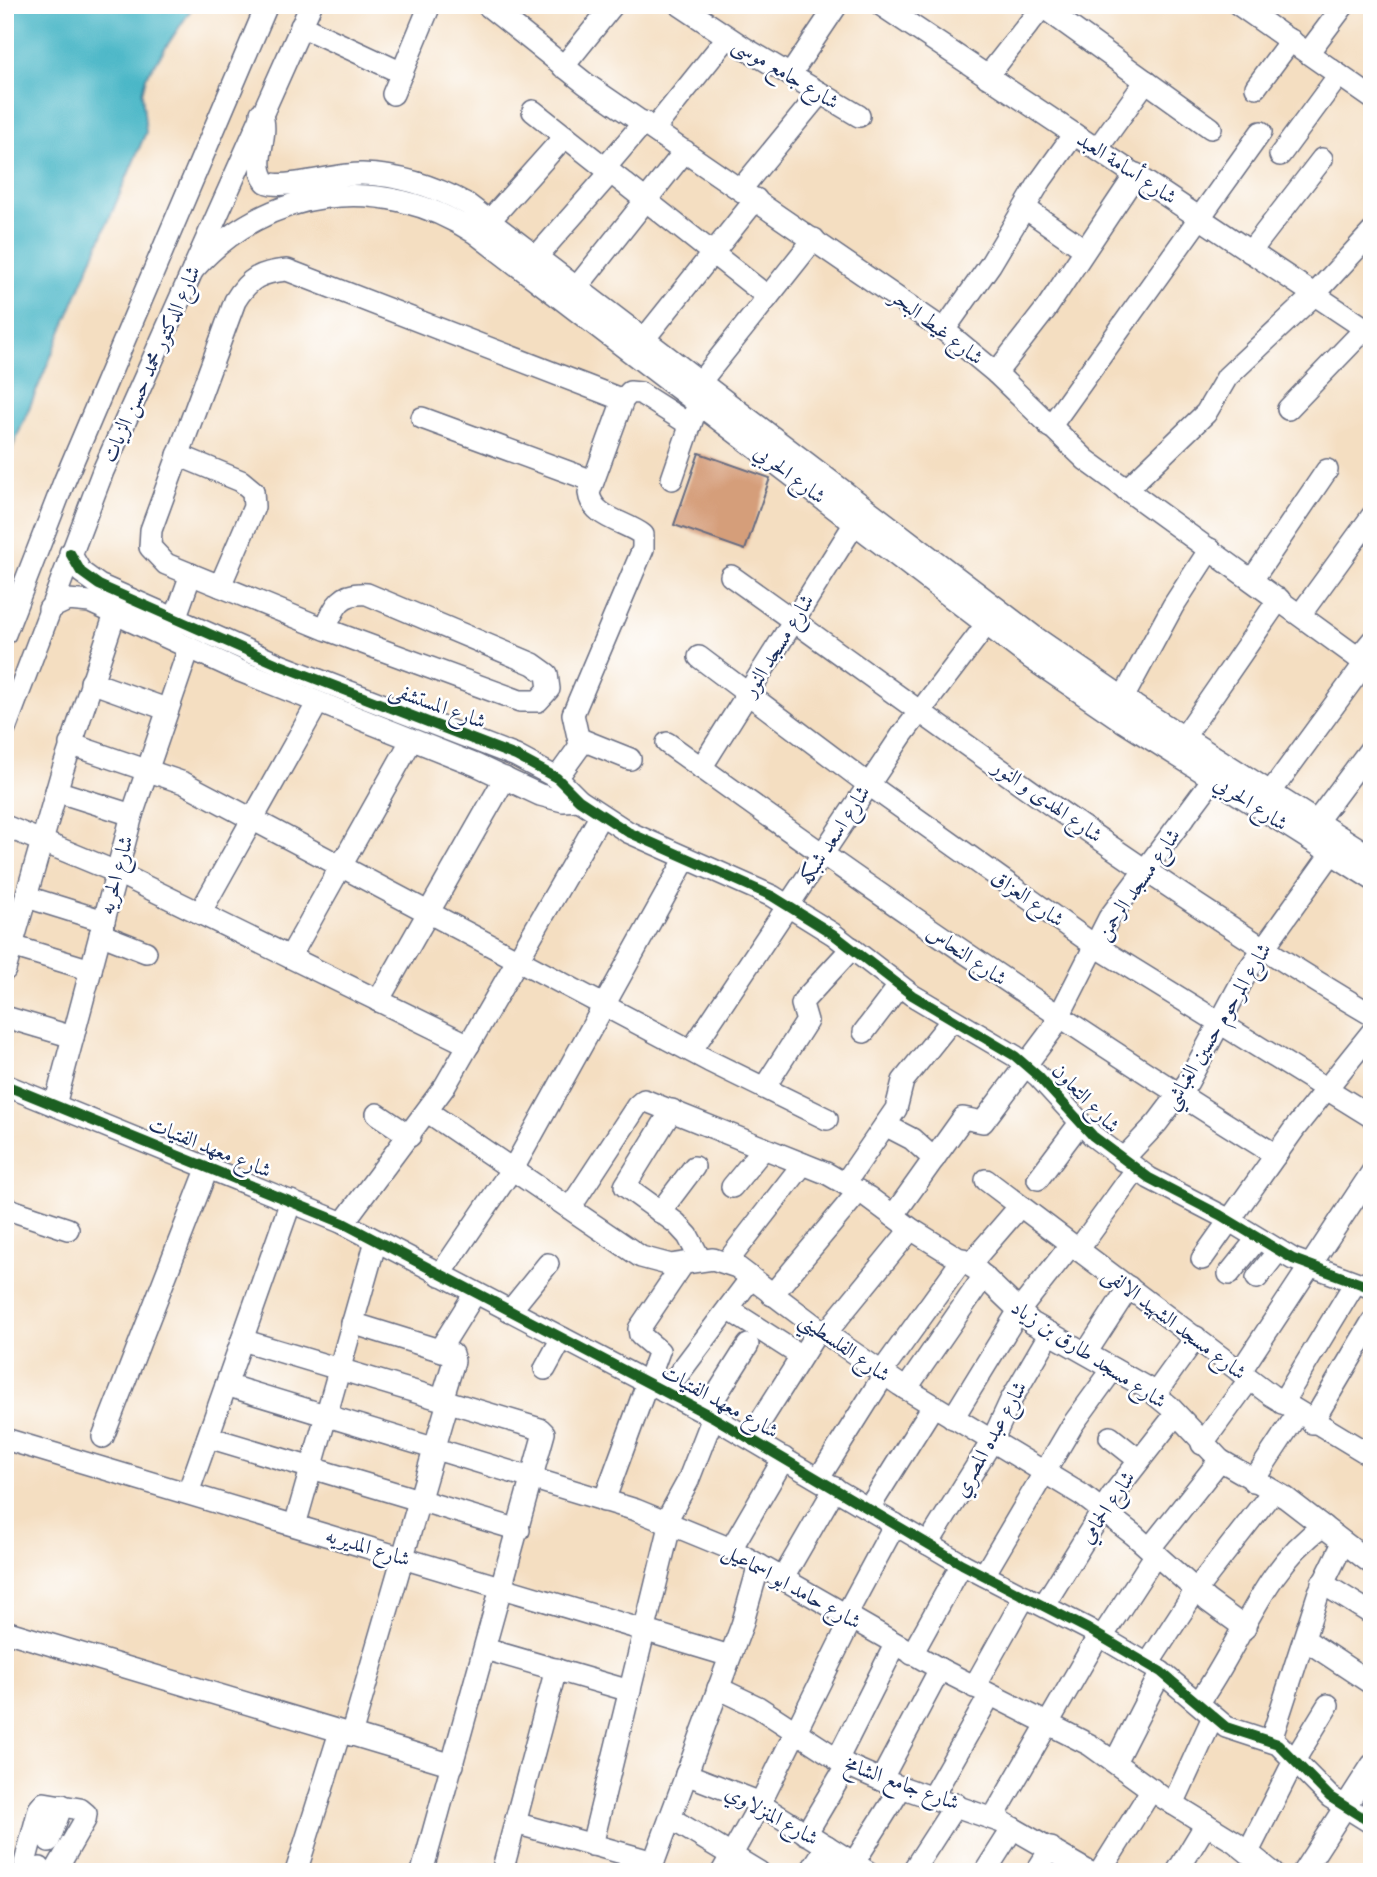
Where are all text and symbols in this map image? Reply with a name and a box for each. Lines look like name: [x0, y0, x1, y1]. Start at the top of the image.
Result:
street label: شارع جامع موسى: [725, 32, 843, 120]
street label: شارع أسامة العبد: [1069, 124, 1183, 214]
street label: شارع الدكتور محمد حسن الزيات: [97, 262, 211, 469]
street label: شارع غيط البحر: [881, 283, 988, 374]
street label: شارع الحربي: [746, 439, 830, 513]
street label: شارع مسجد النور: [736, 590, 824, 705]
street label: شارع المستشفى: [384, 676, 490, 739]
street label: شارع الهدى و النور: [984, 753, 1107, 852]
street label: شارع الحربي: [1206, 770, 1292, 841]
street label: شارع اسعد شبكه: [793, 781, 880, 892]
street label: شارع مسجد الرحمن: [1091, 824, 1190, 948]
street label: شارع الحريه: [94, 833, 144, 919]
street label: شارع العزاق: [984, 864, 1069, 937]
street label: شارع النحاس: [919, 920, 1012, 995]
street label: شارع المرحوم حسين الغباشي: [1158, 938, 1283, 1118]
street label: شارع التعاون: [1043, 1058, 1125, 1142]
street label: شارع معهد الفتيات: [143, 1111, 275, 1188]
street label: شارع مسجد الشهيد الالفى: [1095, 1261, 1251, 1389]
street label: شارع مسجد طارق بن زياد: [1004, 1295, 1171, 1418]
street label: شارع الفلسطيني: [790, 1307, 895, 1394]
street label: شارع معهد الفتيات: [654, 1359, 783, 1448]
street label: شارع عبده المصري: [948, 1377, 1037, 1504]
street label: شارع الحمامي: [1074, 1466, 1145, 1551]
street label: شارع المديريه: [321, 1523, 413, 1577]
street label: شارع حامد ابو اسماعيل: [716, 1538, 865, 1639]
street label: شارع جامع الشامخ: [839, 1751, 963, 1821]
street label: شارع المنزلاوي: [718, 1780, 823, 1856]

